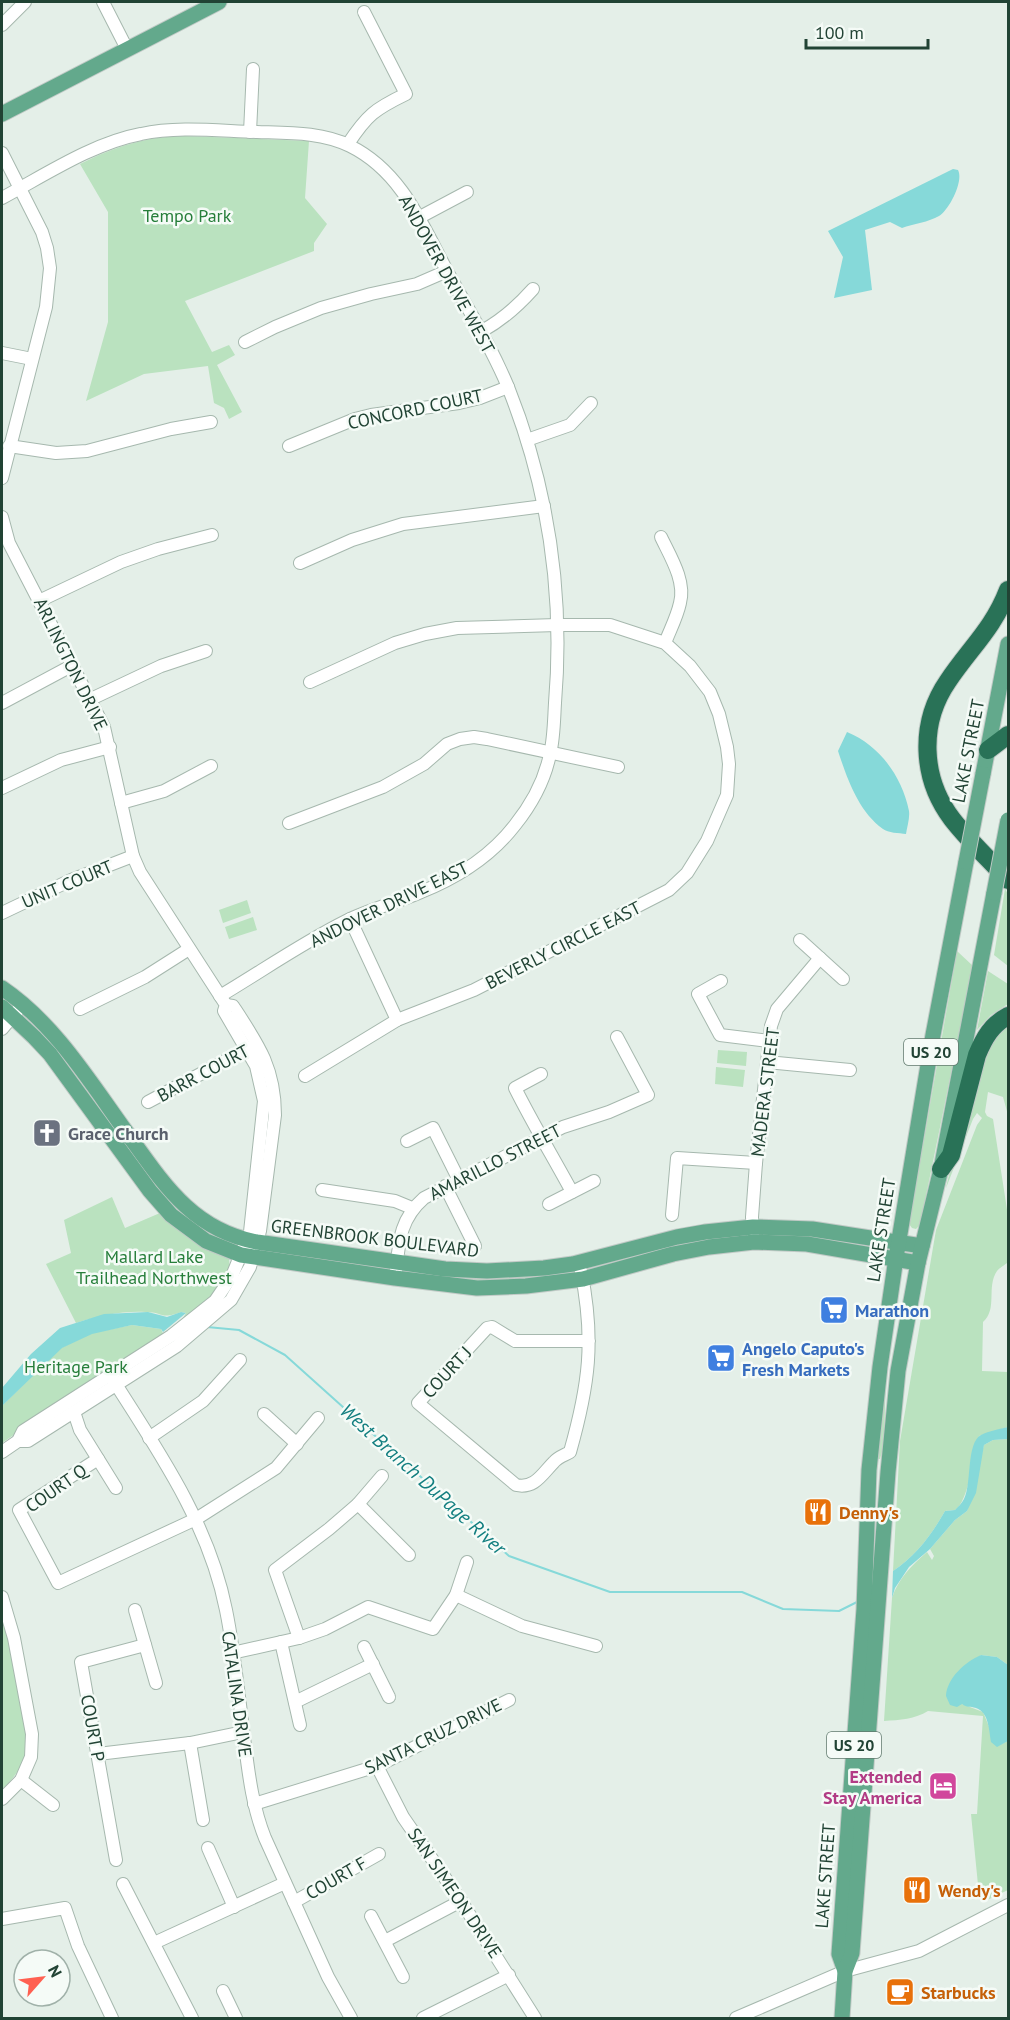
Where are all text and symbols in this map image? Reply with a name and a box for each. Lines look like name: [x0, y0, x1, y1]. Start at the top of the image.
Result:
scale bar: [806, 12, 928, 50]
text: 100 m: [815, 21, 864, 44]
street label: ANDOVER DRIVE WEST: [394, 191, 500, 357]
park label: Tempo Park: [143, 204, 232, 227]
street label: CONCORD COURT: [346, 383, 484, 435]
street label: ARLINGTON DRIVE: [29, 594, 113, 734]
street label: LAKE STREET: [947, 697, 989, 805]
street label: UNIT COURT: [18, 855, 116, 913]
street label: ANDOVER DRIVE EAST: [306, 856, 472, 952]
street label: BEVERLY CIRCLE EAST: [481, 896, 645, 994]
street label: MADERA STREET: [746, 1026, 784, 1158]
street label: BARR COURT: [153, 1039, 253, 1107]
road number: US 20: [904, 1039, 958, 1065]
church icon: Grace Church: [31, 1117, 63, 1149]
street label: AMARILLO STREET: [425, 1119, 565, 1205]
place label: Grace Church: [68, 1122, 169, 1145]
street label: LAKE STREET: [861, 1176, 901, 1284]
street label: GREENBROOK BOULEVARD: [270, 1214, 480, 1262]
park label: Mallard Lake Trailhead Northwest: [76, 1245, 232, 1289]
supermarket icon: Marathon: [818, 1294, 850, 1326]
place label: Marathon: [855, 1299, 929, 1322]
place label: Angelo Caputo's Fresh Markets: [742, 1337, 865, 1381]
street label: COURT J: [417, 1341, 477, 1403]
supermarket icon: Angelo Caputo's Fresh Markets: [705, 1342, 737, 1374]
park label: Heritage Park: [24, 1355, 128, 1378]
water label: West Branch DuPage River: [335, 1398, 512, 1561]
street label: COURT Q: [21, 1458, 92, 1517]
restaurant icon: Denny's: [802, 1496, 834, 1528]
place label: Denny's: [839, 1501, 899, 1524]
street label: CATALINA DRIVE: [217, 1629, 257, 1759]
street label: COURT P: [76, 1693, 110, 1763]
street label: SANTA CRUZ DRIVE: [361, 1693, 505, 1779]
road number: US 20: [827, 1732, 881, 1758]
place label: Extended Stay America: [823, 1765, 922, 1809]
hotel icon: Extended Stay America: [927, 1770, 959, 1802]
street label: SAN SIMEON DRIVE: [403, 1823, 507, 1963]
street label: LAKE STREET: [810, 1823, 840, 1929]
street label: COURT F: [301, 1851, 371, 1905]
restaurant icon: Wendy's: [901, 1874, 933, 1906]
place label: Wendy's: [938, 1879, 1001, 1902]
north arrow: [12, 1948, 72, 2008]
text: N: [44, 1962, 67, 1980]
cafe icon: Starbucks: [884, 1976, 916, 2008]
place label: Starbucks: [921, 1981, 996, 2004]

